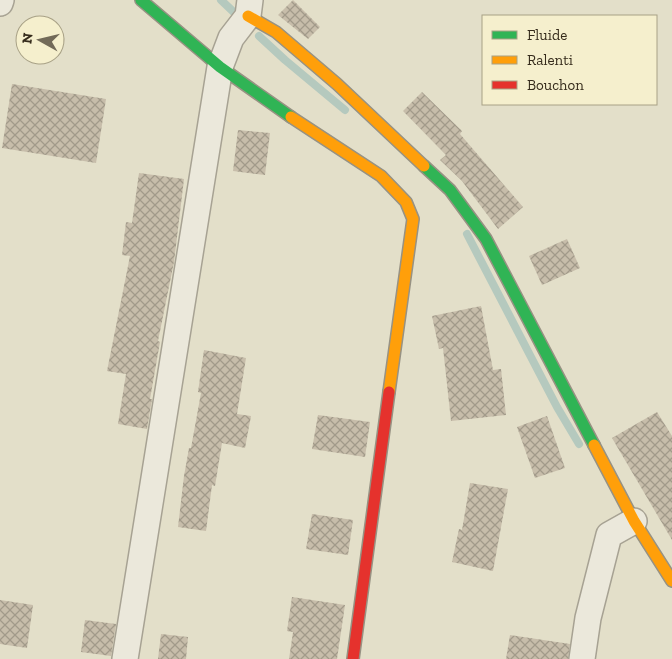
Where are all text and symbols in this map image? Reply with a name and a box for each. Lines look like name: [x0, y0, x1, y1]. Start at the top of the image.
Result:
north arrow: [15, 15, 65, 65]
legend: [482, 15, 657, 105]
text: Fluide: [527, 26, 567, 44]
text: N: [18, 31, 37, 45]
text: Ralenti: [527, 51, 573, 69]
text: Bouchon: [527, 76, 584, 94]

